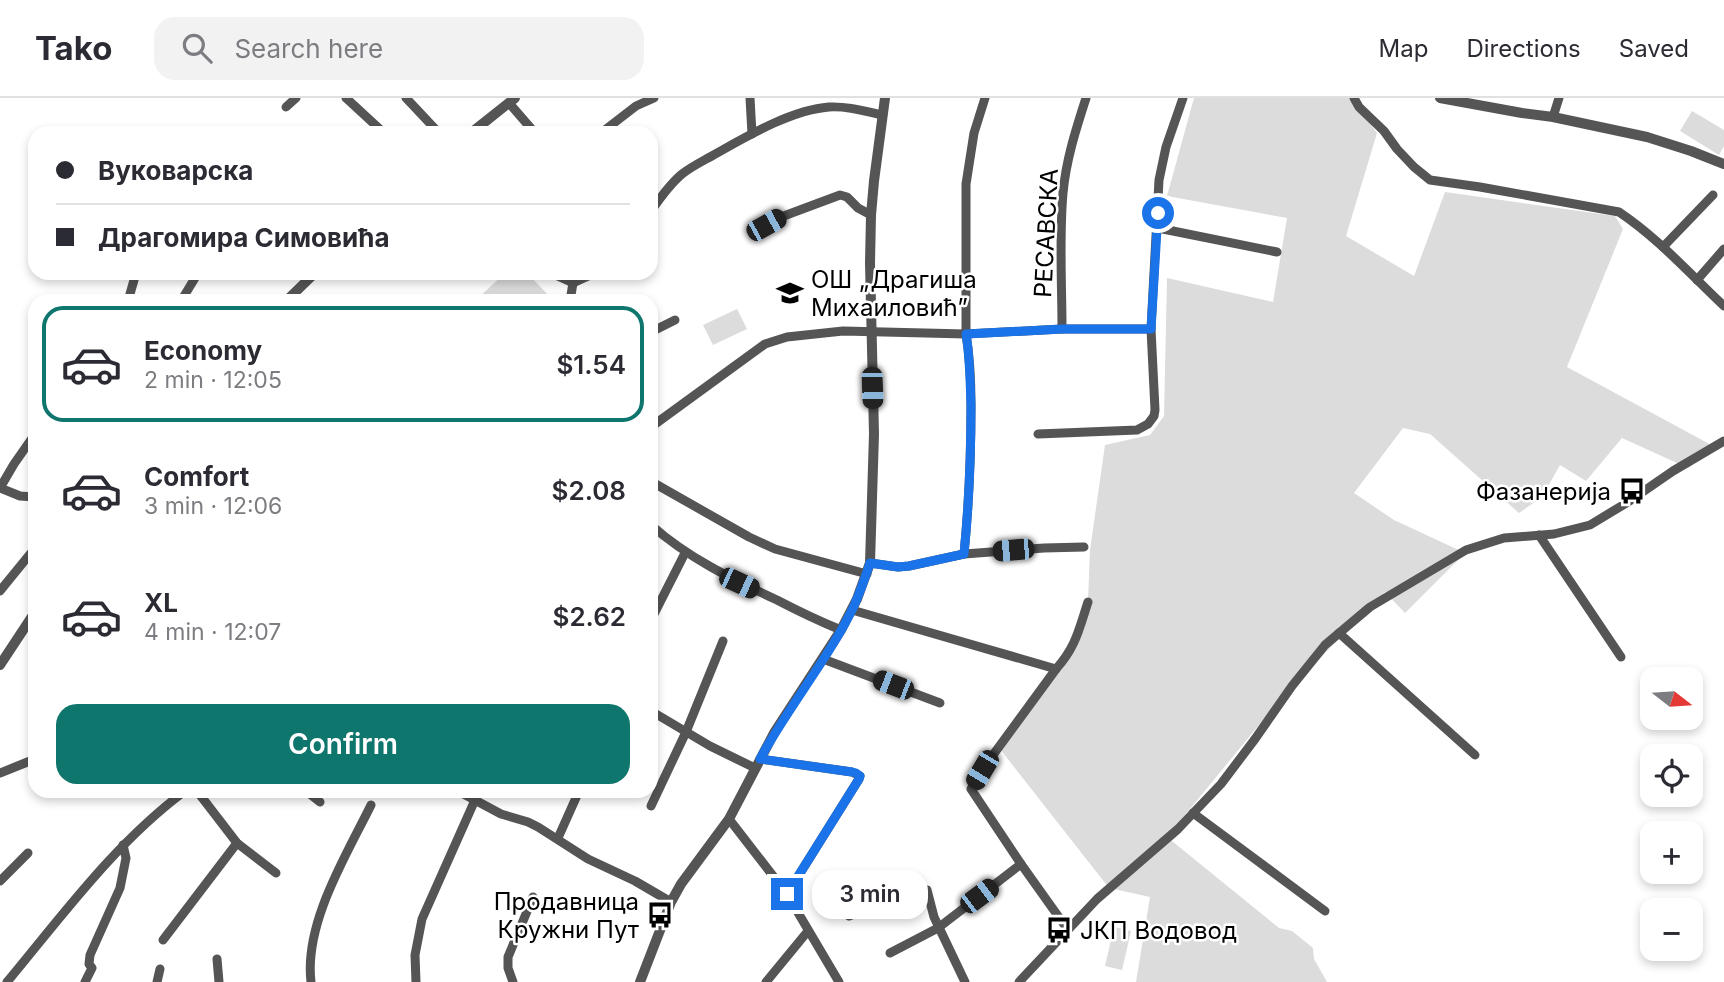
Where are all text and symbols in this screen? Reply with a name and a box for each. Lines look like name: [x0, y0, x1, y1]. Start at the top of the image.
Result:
search box: [154, 17, 644, 80]
text: Tako: [35, 28, 112, 68]
icon: search: [178, 29, 216, 67]
text: Search here: [234, 33, 383, 64]
text: Map: [1379, 34, 1428, 63]
text: Directions: [1466, 34, 1581, 63]
text: Saved: [1619, 34, 1689, 63]
text: Вуковарска: [98, 155, 253, 186]
street label: РЕСАВСКА: [1028, 168, 1064, 298]
route start: [1142, 197, 1174, 229]
car: [743, 206, 790, 244]
text: Драгомира Симовића: [98, 222, 390, 253]
place label: ОШ „Драгиша Михаиловић”: [811, 265, 977, 322]
school or university icon: ОШ „Драгиша Михаиловић”: [775, 278, 805, 308]
icon: car: [60, 333, 123, 396]
text: Economy: [144, 335, 262, 366]
text: $1.54: [556, 349, 626, 380]
text: 2 min · 12:05: [144, 366, 282, 394]
car: [861, 367, 884, 409]
icon: car: [60, 459, 123, 522]
text: Comfort: [144, 461, 249, 492]
text: $2.08: [552, 475, 626, 506]
bus stop icon: Фазанерија: [1617, 476, 1647, 506]
place label: Фазанерија: [1476, 477, 1611, 506]
text: 3 min · 12:06: [144, 492, 282, 520]
car: [992, 538, 1035, 562]
car: [716, 565, 763, 601]
icon: car: [60, 585, 123, 648]
text: XL: [144, 587, 178, 618]
text: $2.62: [552, 601, 626, 632]
text: 4 min · 12:07: [144, 618, 281, 646]
north arrow: [1640, 667, 1703, 730]
map controls: [1640, 667, 1703, 961]
car: [870, 668, 917, 702]
button: Confirm: [56, 704, 630, 784]
button: locate: [1640, 744, 1703, 807]
car: [963, 747, 1002, 793]
button: +: [1640, 821, 1703, 884]
callout: 3 min: [812, 870, 927, 918]
car: [956, 875, 1003, 917]
route end: [771, 878, 803, 910]
text: 3 min: [839, 880, 901, 908]
place label: Продавница Кружни Пут: [494, 887, 639, 944]
button: −: [1640, 898, 1703, 961]
bus stop icon: Продавница Кружни Пут: [645, 900, 675, 930]
bus stop icon: ЈКП Водовод: [1044, 915, 1074, 945]
place label: ЈКП Водовод: [1080, 916, 1237, 945]

